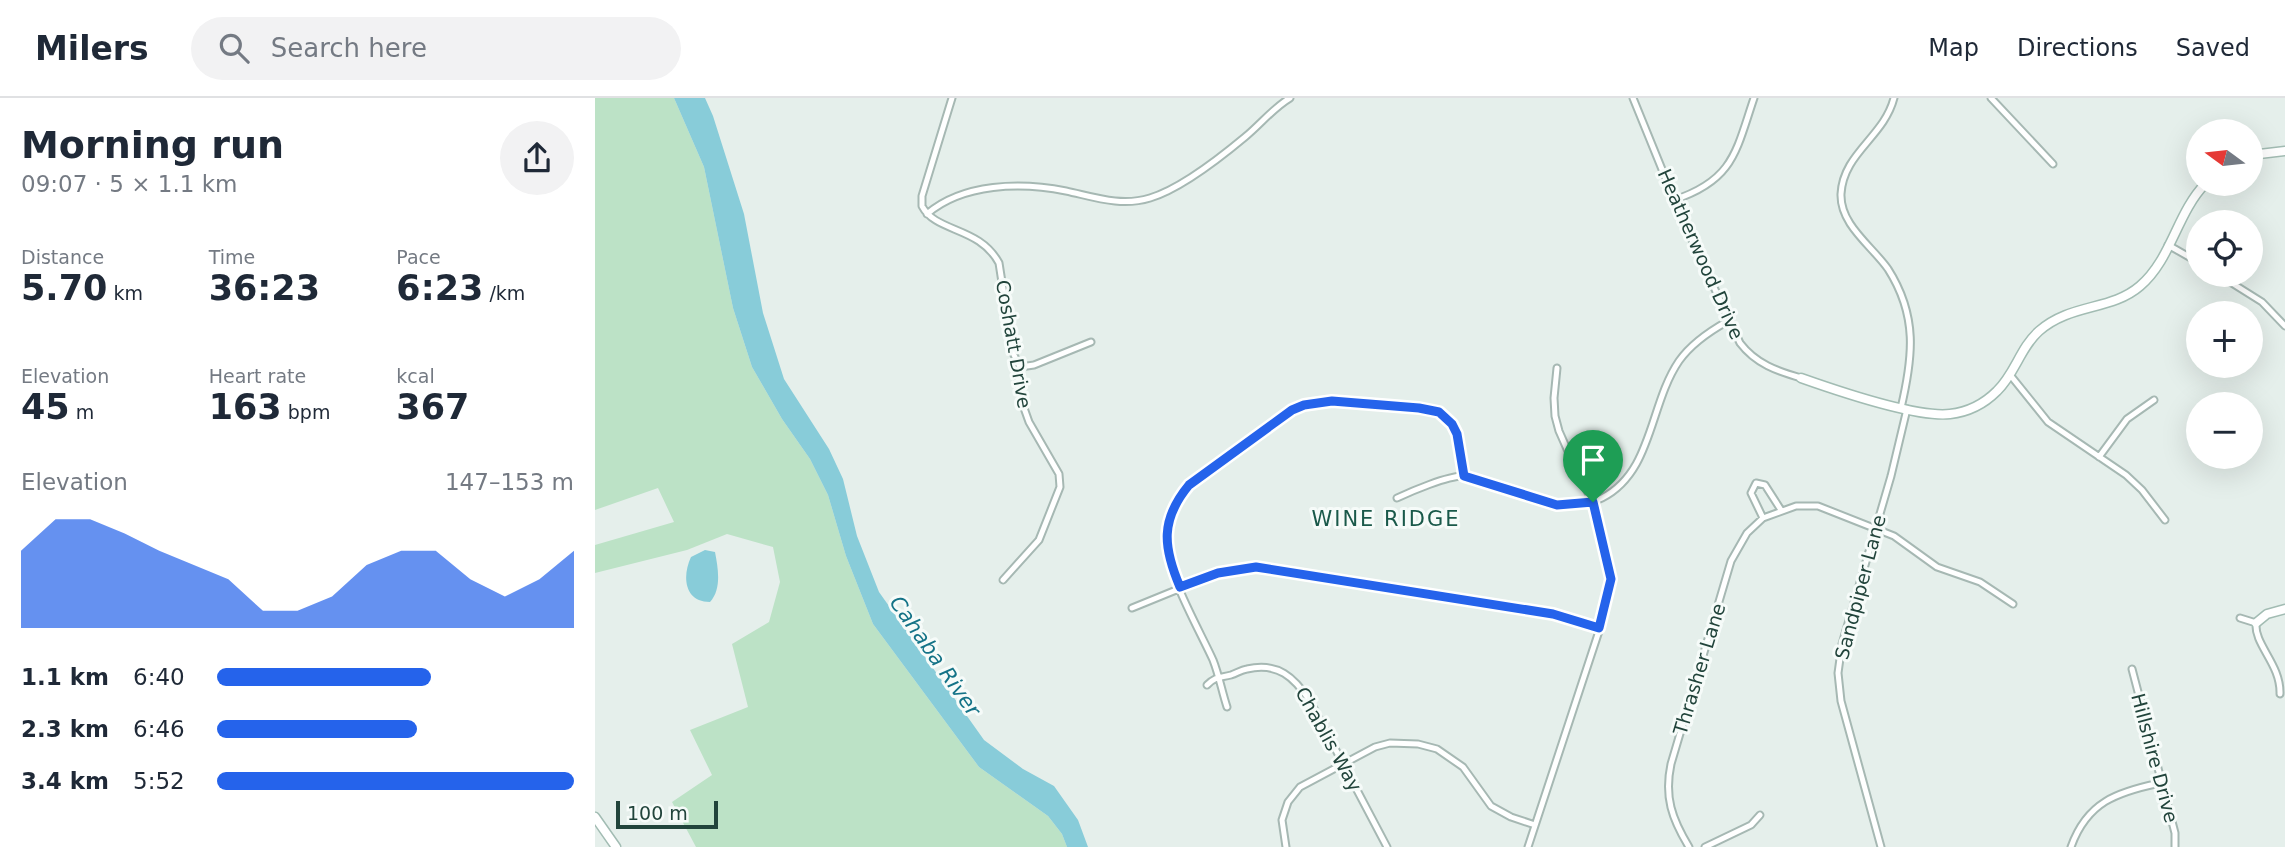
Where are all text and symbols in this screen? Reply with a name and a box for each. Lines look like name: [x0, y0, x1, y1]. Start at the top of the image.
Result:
search box: [191, 17, 681, 80]
text: Milers: [35, 29, 149, 68]
icon: search: [215, 29, 253, 67]
text: Search here: [271, 33, 427, 63]
text: Map: [1928, 34, 1979, 62]
text: Directions: [2017, 34, 2138, 62]
text: Saved: [2176, 34, 2250, 62]
north arrow: [2186, 119, 2263, 196]
map controls: [2186, 119, 2263, 469]
button: share: [500, 121, 574, 195]
text: Morning run: [21, 123, 284, 167]
street label: Heatherwood Drive: [1653, 165, 1749, 343]
text: 09:07 · 5 × 1.1 km: [21, 171, 237, 197]
button: locate: [2186, 210, 2263, 287]
text: Distance: [21, 246, 104, 268]
text: Time: [209, 246, 255, 268]
text: Pace: [396, 246, 441, 268]
text: 5.70: [21, 268, 107, 308]
text: 36:23: [209, 268, 320, 308]
text: 6:23: [396, 268, 483, 308]
street label: Coshatt Drive: [992, 278, 1036, 410]
text: km: [107, 282, 143, 304]
text: /km: [483, 282, 525, 304]
button: +: [2186, 301, 2263, 378]
text: Elevation: [21, 365, 109, 387]
text: Heart rate: [209, 365, 306, 387]
text: kcal: [396, 365, 435, 387]
text: 45: [21, 387, 70, 427]
text: 163: [209, 387, 282, 427]
text: 367: [396, 387, 469, 427]
button: −: [2186, 392, 2263, 469]
text: m: [70, 401, 94, 423]
text: bpm: [282, 401, 330, 423]
pin: [1563, 430, 1623, 502]
icon: arrive: [1574, 441, 1612, 479]
text: Elevation: [21, 469, 128, 495]
text: 147–153 m: [445, 469, 574, 495]
district label: WINE RIDGE: [1311, 507, 1461, 531]
street label: Sandpiper Lane: [1830, 512, 1890, 662]
water label: Cahaba River: [885, 591, 986, 722]
street label: Thrasher Lane: [1668, 600, 1729, 738]
text: 1.1 km: [21, 664, 109, 690]
text: 6:40: [133, 664, 185, 690]
street label: Chablis Way: [1291, 683, 1367, 795]
street label: Hillshire Drive: [2127, 691, 2183, 825]
text: 2.3 km: [21, 716, 109, 742]
text: 6:46: [133, 716, 185, 742]
text: 3.4 km: [21, 768, 109, 794]
text: 5:52: [133, 768, 185, 794]
scale bar: [616, 798, 717, 830]
text: 100 m: [627, 802, 688, 824]

